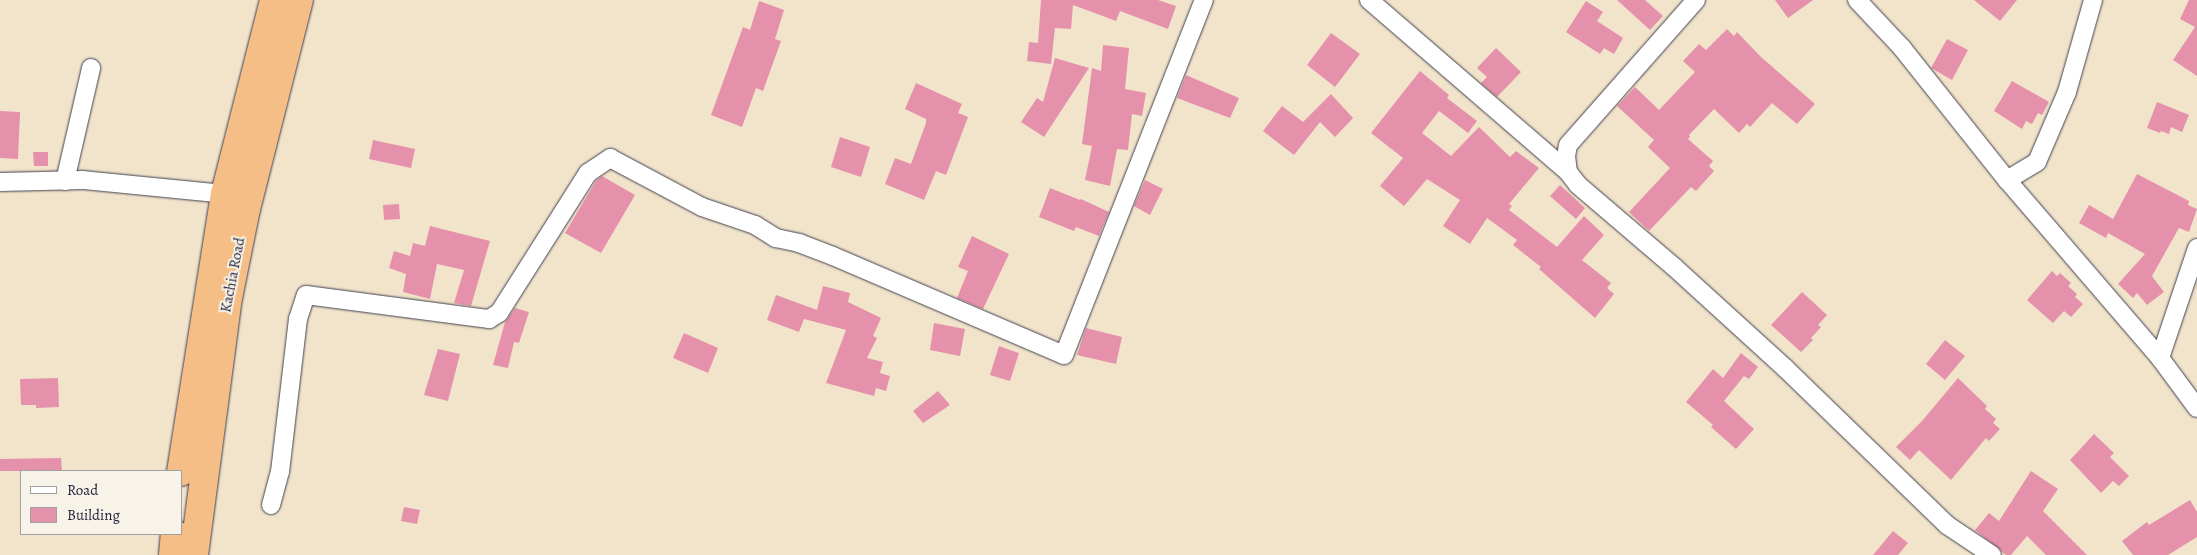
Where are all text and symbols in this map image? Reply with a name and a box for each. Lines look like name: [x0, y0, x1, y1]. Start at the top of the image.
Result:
street label: Kachia Road: [217, 236, 249, 314]
legend: [20, 470, 182, 535]
text: Road: [67, 480, 98, 500]
text: Building: [67, 505, 120, 525]

